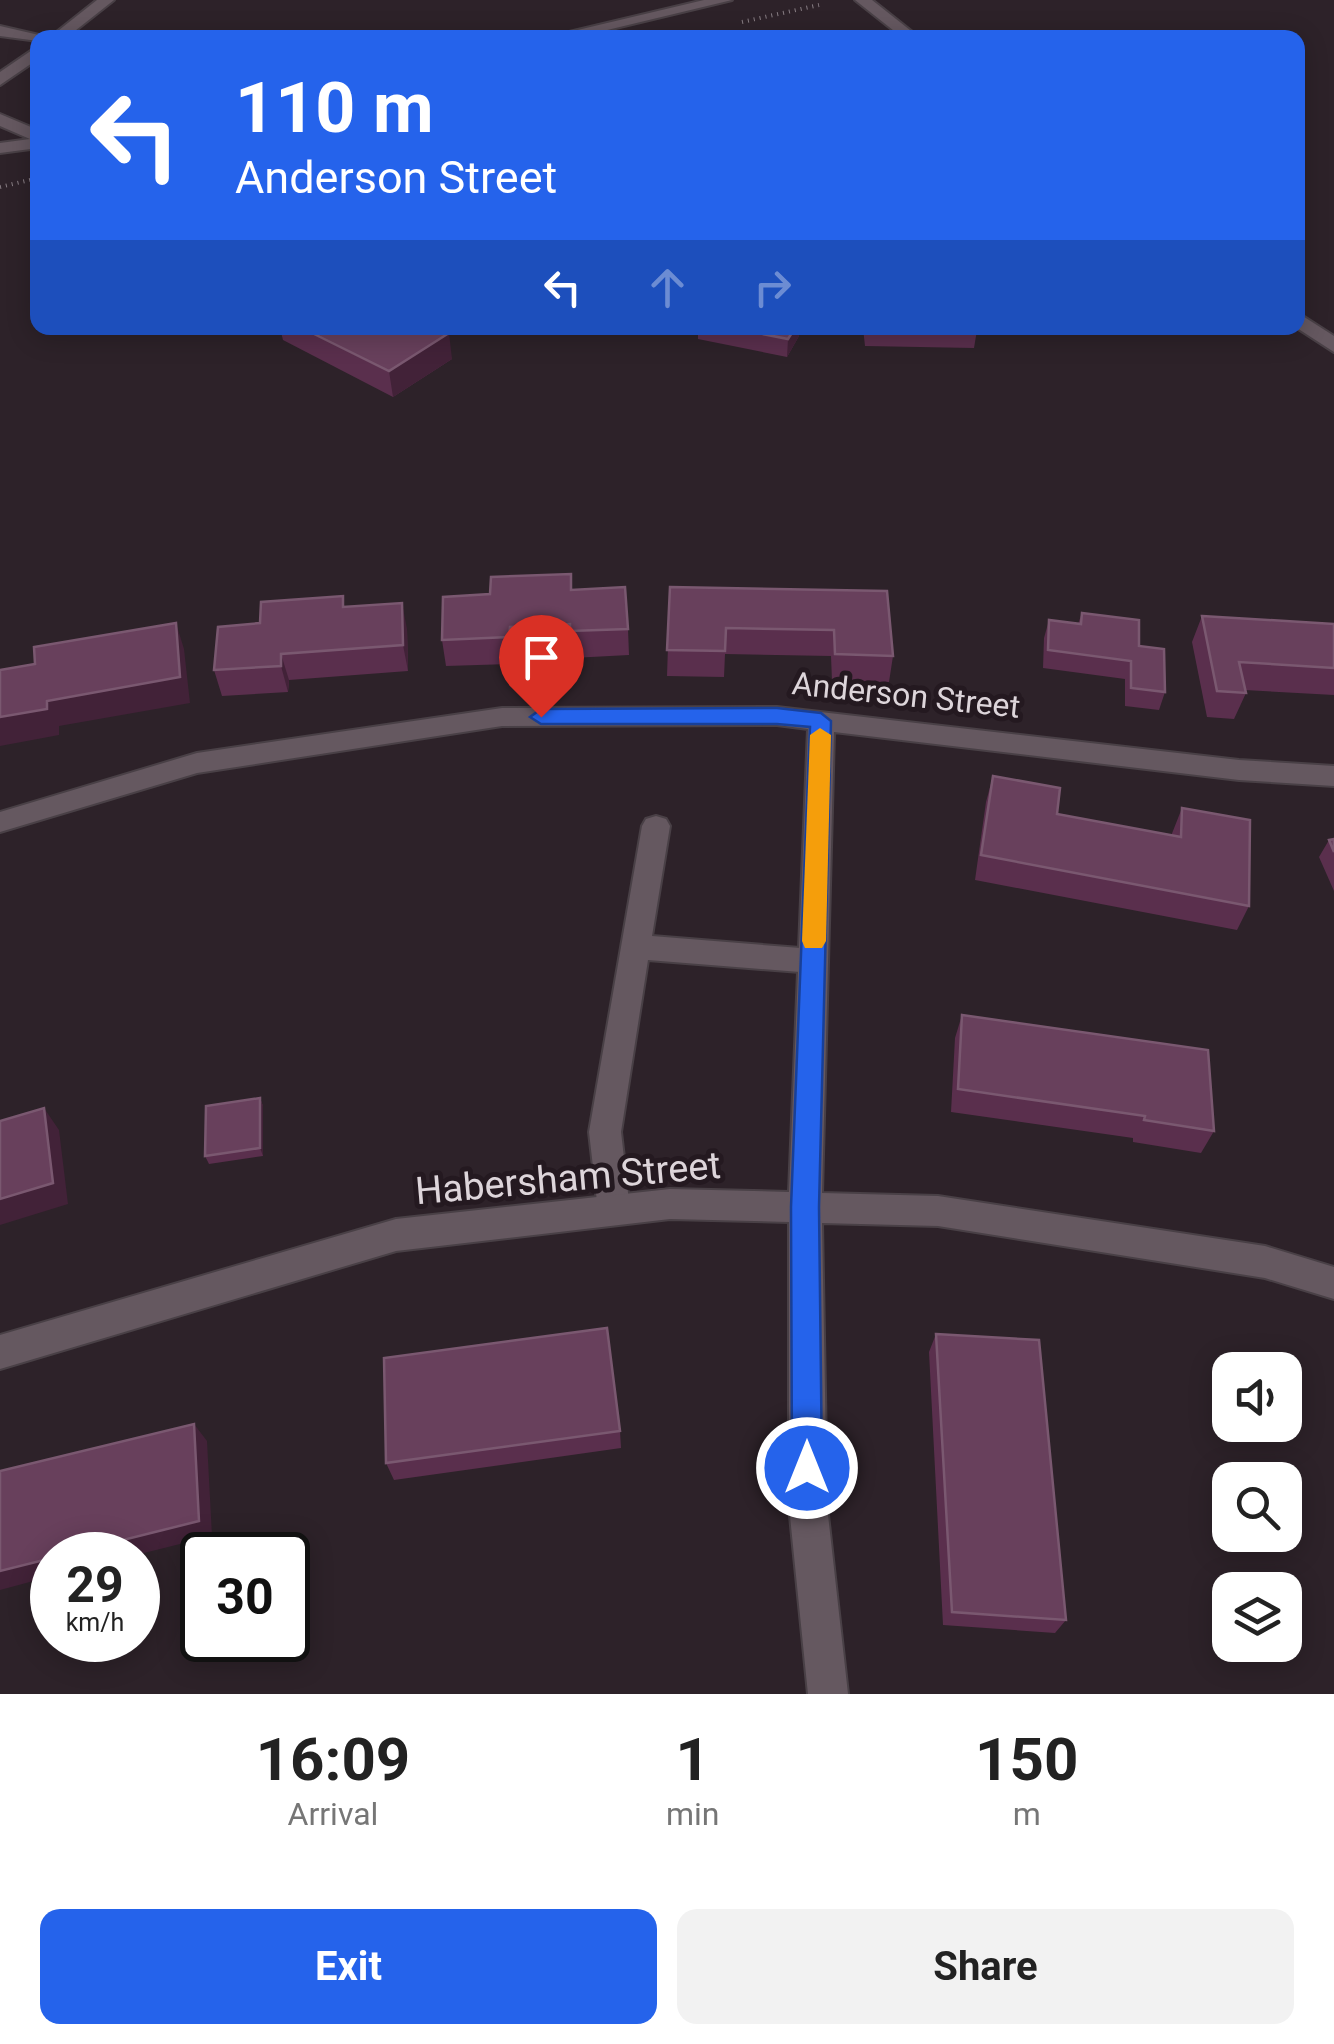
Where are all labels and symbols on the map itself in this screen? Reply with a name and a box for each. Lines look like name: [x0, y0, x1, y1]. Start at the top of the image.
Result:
pin: [499, 615, 584, 718]
street label: Anderson Street: [790, 664, 1022, 726]
street label: Habersham Street: [413, 1143, 723, 1213]
position arrow: [755, 1416, 859, 1520]
speed limit sign: 30: [180, 1532, 310, 1662]

